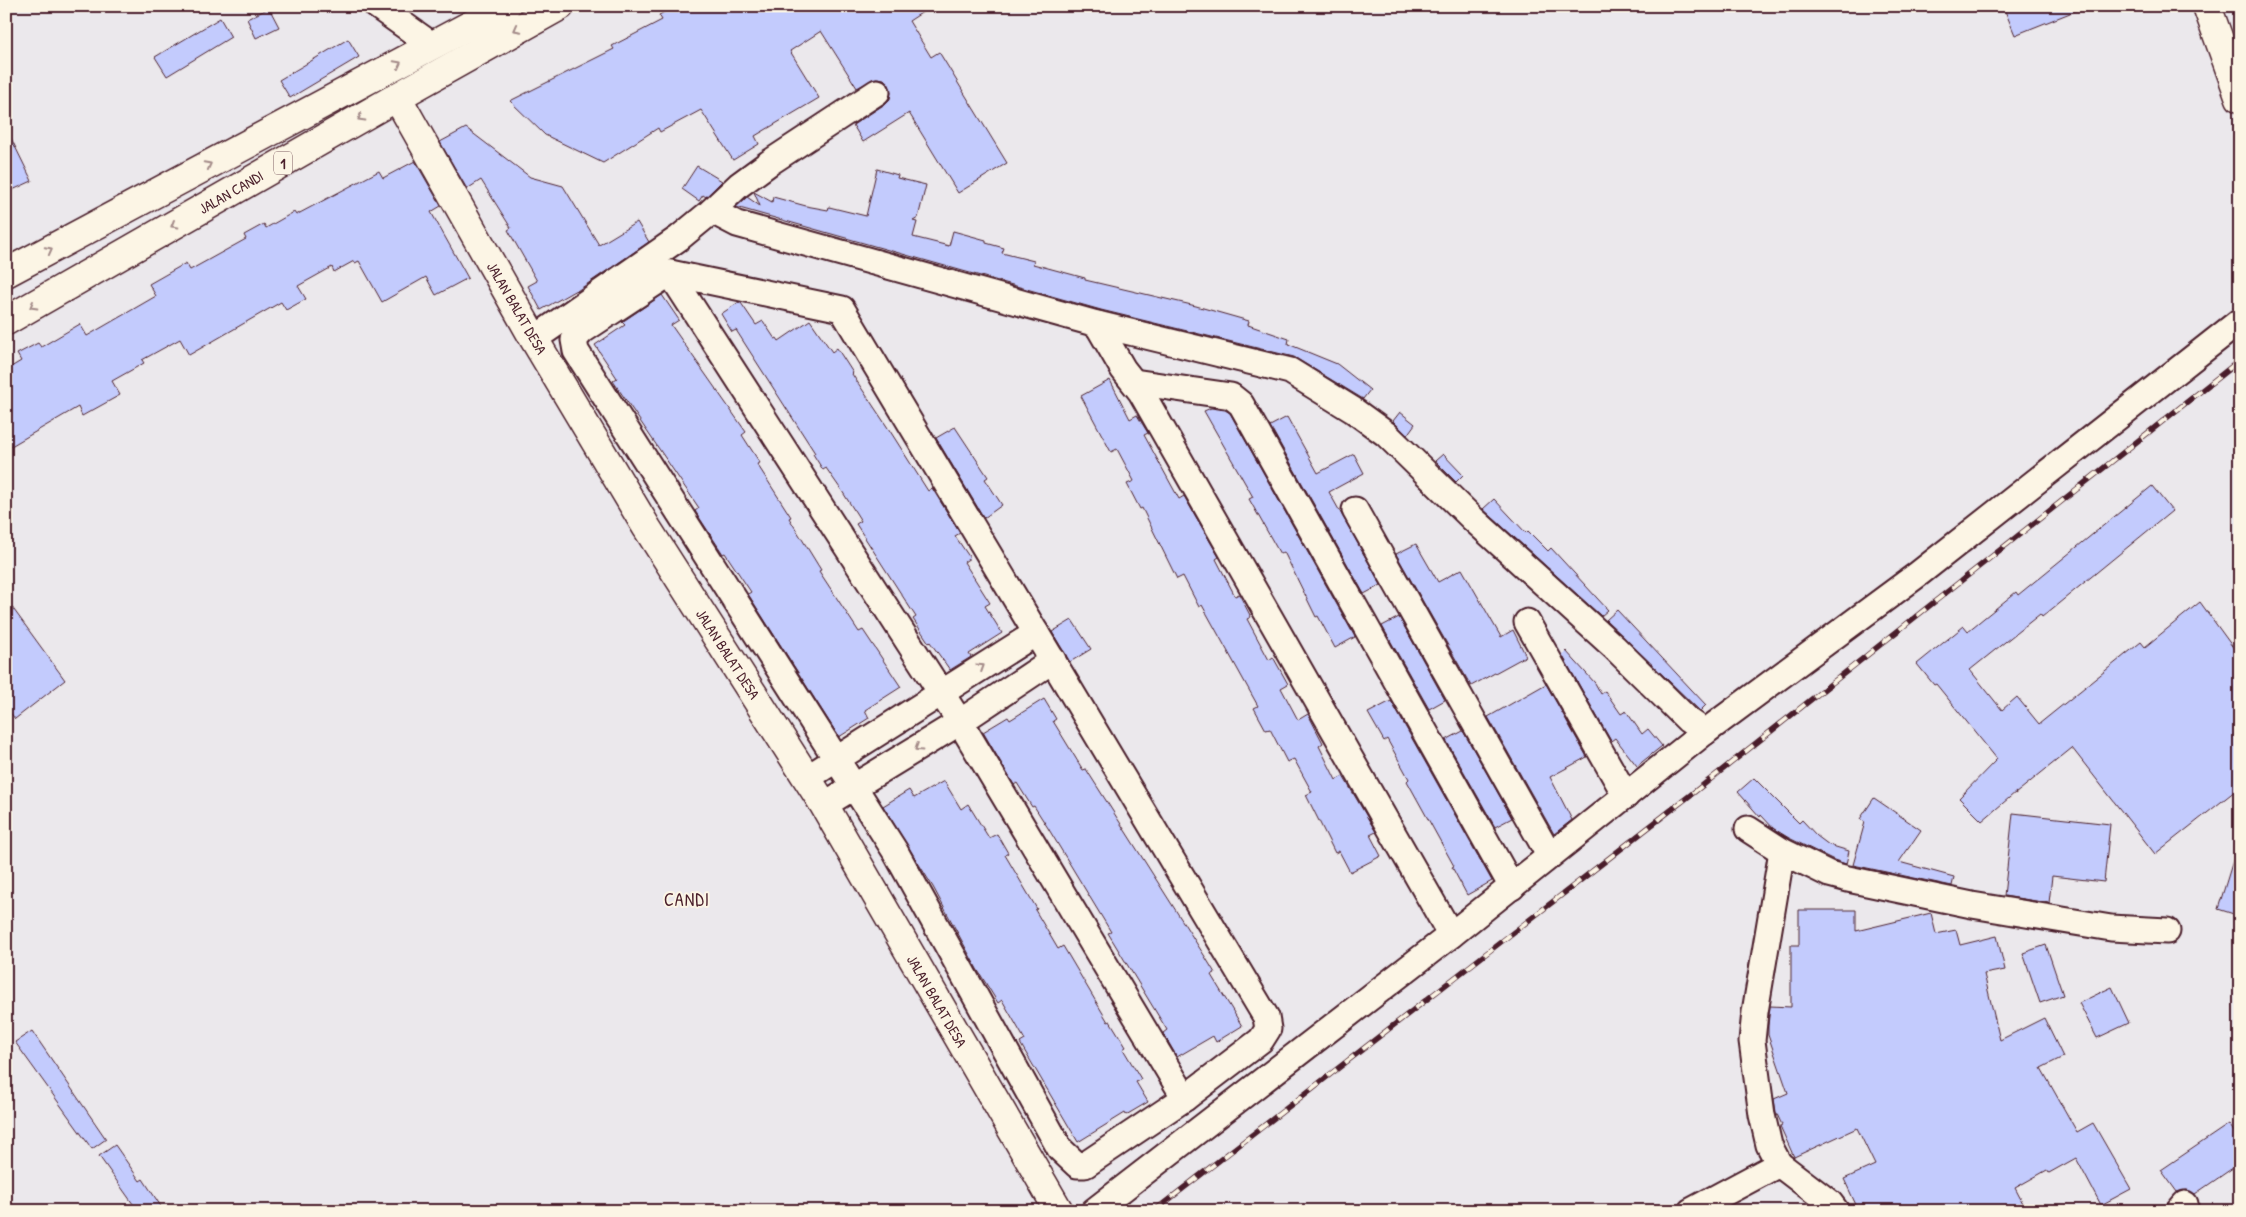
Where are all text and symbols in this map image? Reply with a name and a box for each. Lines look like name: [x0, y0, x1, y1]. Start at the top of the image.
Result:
one-way arrow: [514, 23, 523, 33]
one-way arrow: [392, 60, 401, 70]
one-way arrow: [357, 112, 366, 122]
road number: 1: [274, 152, 292, 174]
one-way arrow: [203, 161, 212, 171]
street label: JALAN CANDI: [195, 165, 267, 219]
one-way arrow: [170, 219, 179, 229]
one-way arrow: [44, 246, 53, 256]
street label: JALAN BALAT DESA: [482, 258, 552, 359]
one-way arrow: [29, 299, 38, 309]
street label: JALAN BALAT DESA: [691, 605, 765, 704]
one-way arrow: [976, 664, 985, 674]
one-way arrow: [915, 741, 924, 751]
district label: CANDI: [664, 887, 710, 912]
street label: JALAN BALAT DESA: [902, 951, 972, 1052]

